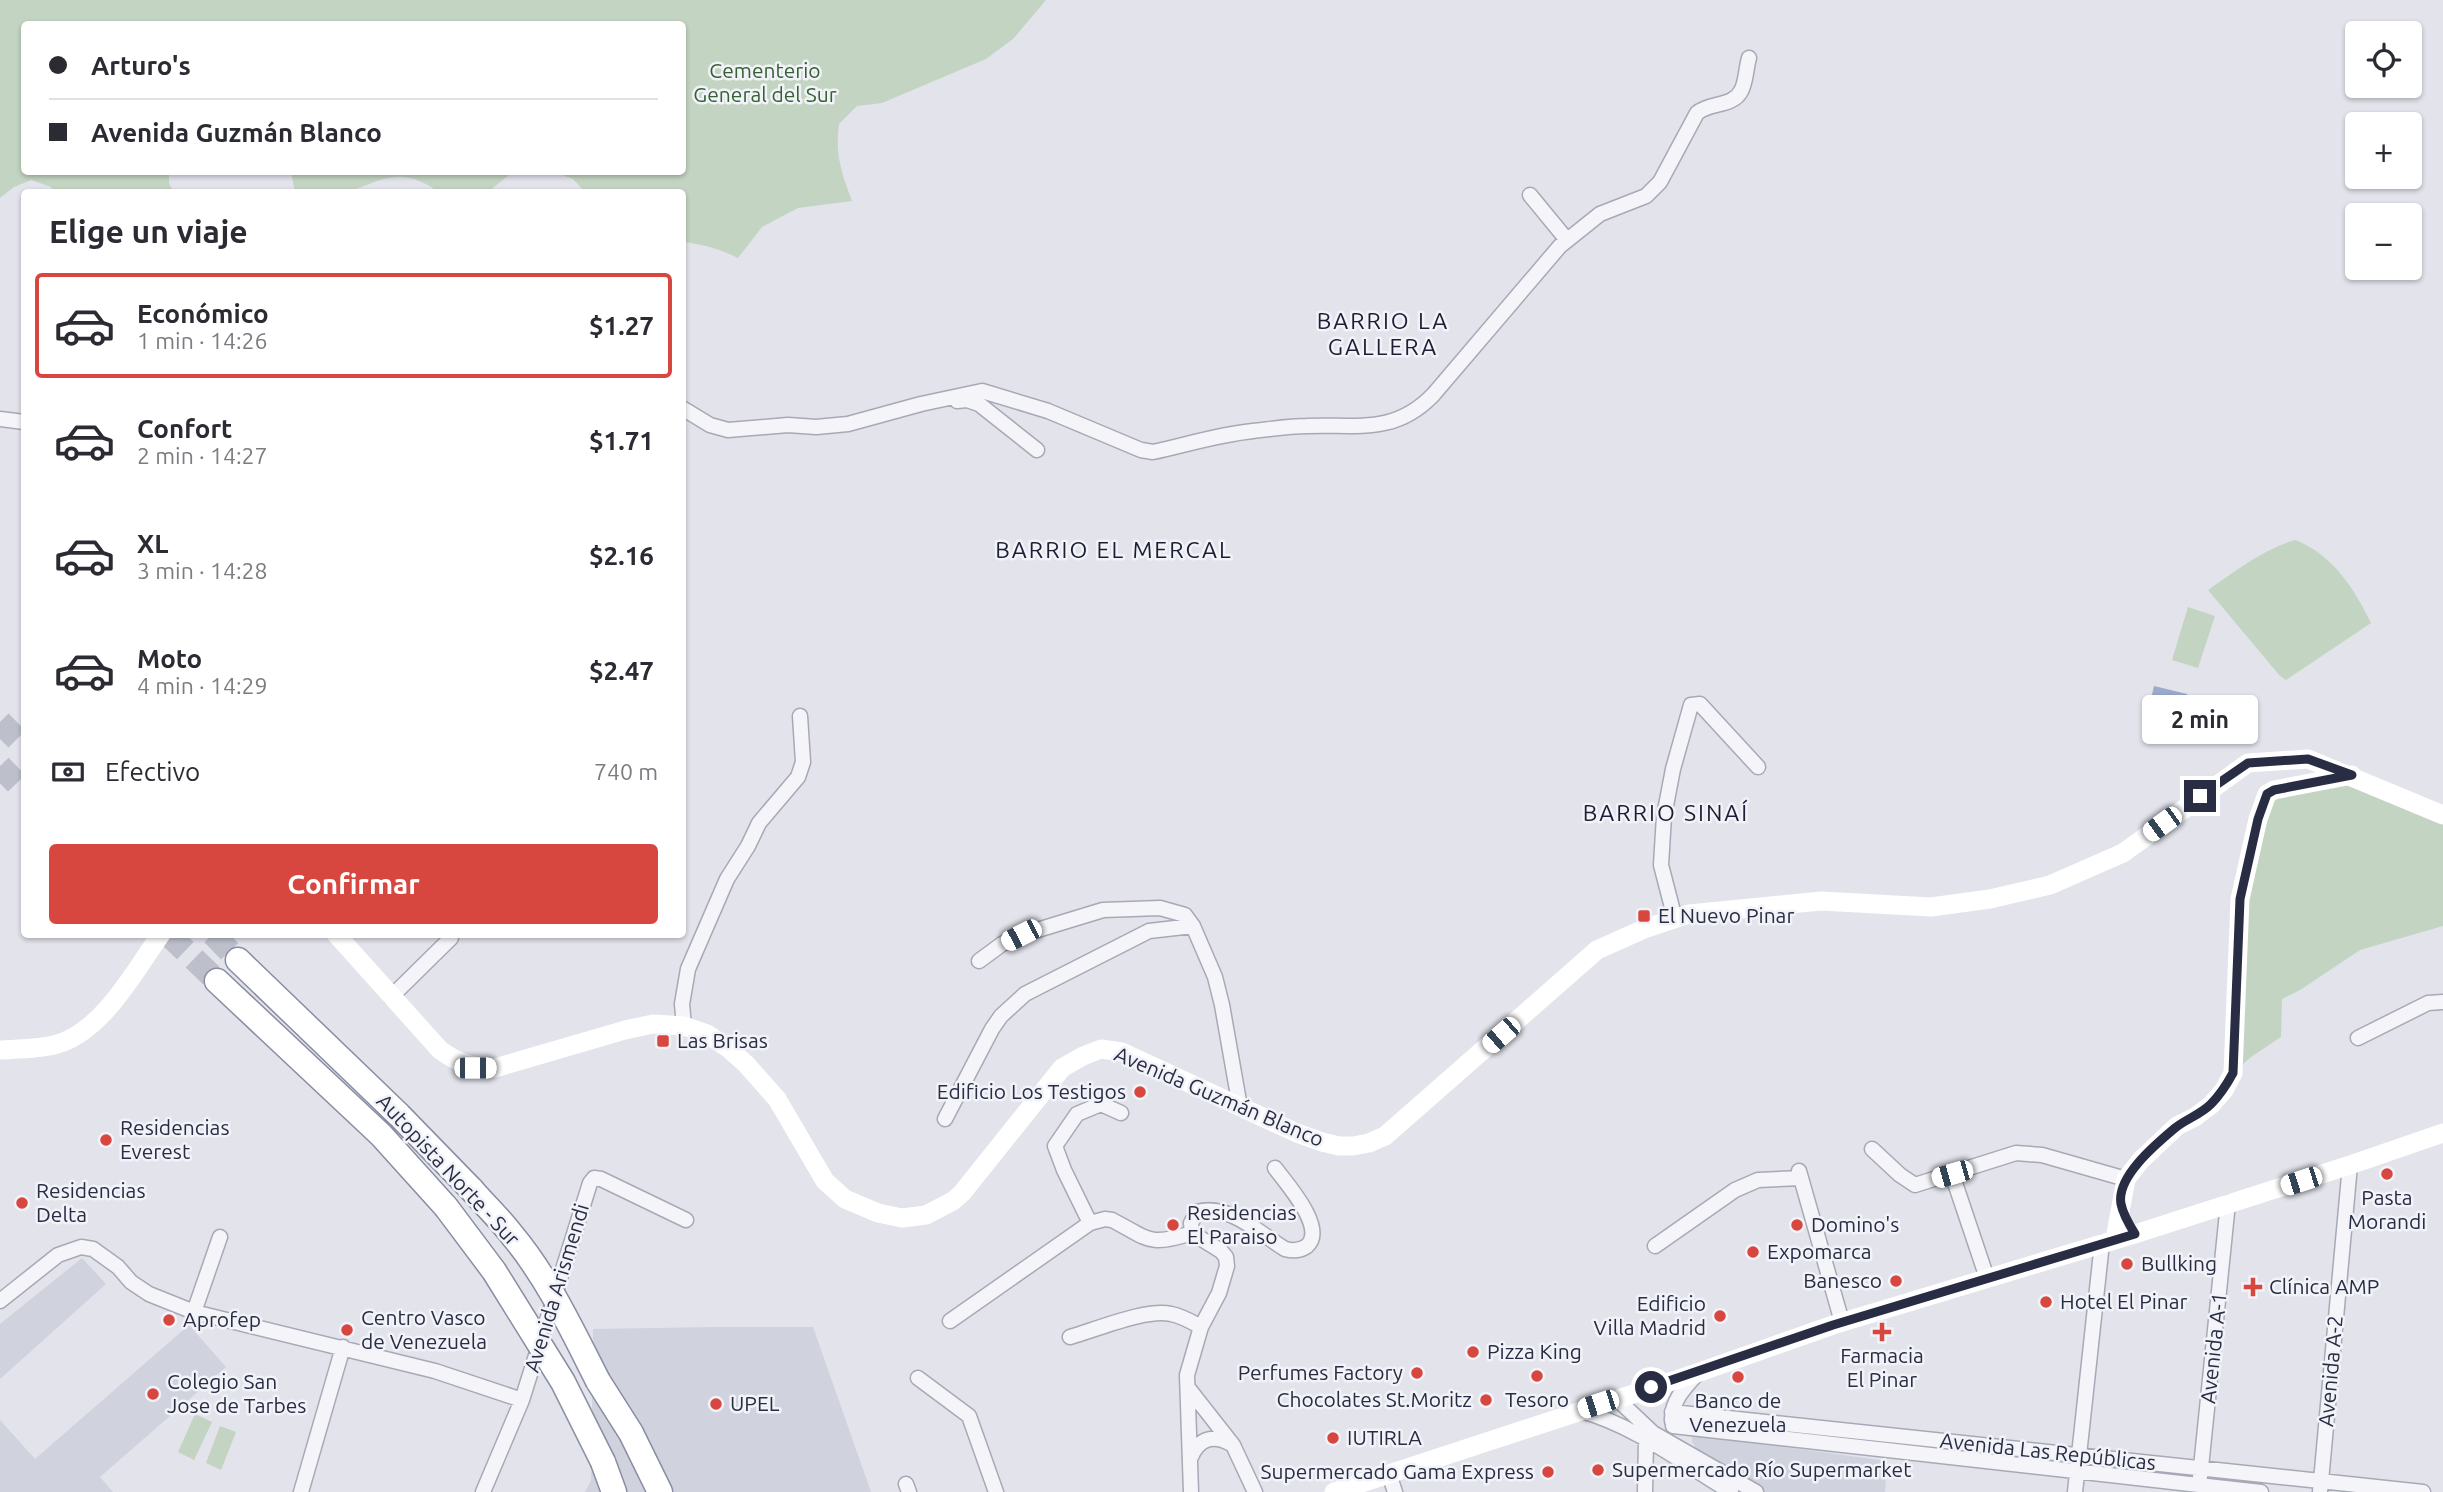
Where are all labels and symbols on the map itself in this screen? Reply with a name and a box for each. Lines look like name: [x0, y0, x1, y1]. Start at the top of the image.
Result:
park label: Cementerio General del Sur: [693, 58, 837, 106]
district label: BARRIO LA GALLERA: [1317, 308, 1449, 359]
district label: BARRIO EL MERCAL: [995, 537, 1233, 562]
callout: 2 min: [2142, 694, 2258, 744]
route end: [2184, 780, 2216, 812]
district label: BARRIO SINAÍ: [1583, 799, 1749, 825]
car: [2139, 803, 2186, 845]
place label: El Nuevo Pinar: [1658, 903, 1794, 927]
marker: El Nuevo Pinar: [1636, 908, 1652, 924]
car: [998, 916, 1045, 954]
car: [1479, 1013, 1524, 1057]
place label: Las Brisas: [677, 1028, 768, 1052]
marker: Las Brisas: [655, 1033, 671, 1049]
street label: Avenida Guzmán Blanco: [1111, 1041, 1328, 1151]
car: [455, 1058, 497, 1079]
place label: Edificio Los Testigos: [937, 1079, 1126, 1103]
marker: Edificio Los Testigos: [1132, 1084, 1148, 1100]
street label: Autopista Norte - Sur: [372, 1089, 525, 1250]
place label: Residencias Everest: [120, 1115, 230, 1163]
marker: Residencias Everest: [98, 1132, 114, 1148]
car: [1929, 1158, 1976, 1190]
car: [2278, 1165, 2325, 1197]
marker: Pasta Morandi: [2379, 1166, 2395, 1182]
place label: Residencias Delta: [36, 1178, 146, 1226]
place label: Pasta Morandi: [2348, 1185, 2426, 1233]
marker: Residencias Delta: [14, 1195, 30, 1211]
street label: Avenida Arismendi: [519, 1200, 593, 1375]
place label: Residencias El Paraiso: [1187, 1200, 1297, 1248]
place label: Domino's: [1811, 1212, 1899, 1236]
marker: Residencias El Paraiso: [1165, 1217, 1181, 1233]
marker: Domino's: [1789, 1217, 1805, 1233]
place label: Expomarca: [1767, 1239, 1872, 1263]
marker: Expomarca: [1745, 1244, 1761, 1260]
place label: Bullking: [2141, 1251, 2217, 1275]
marker: Bullking: [2119, 1256, 2135, 1272]
place label: Banesco: [1803, 1268, 1882, 1292]
marker: Banesco: [1888, 1273, 1904, 1289]
place label: Clínica AMP: [2269, 1274, 2379, 1298]
marker: Clínica AMP: [2243, 1277, 2263, 1297]
place label: Hotel El Pinar: [2060, 1289, 2188, 1313]
place label: Edificio Villa Madrid: [1594, 1291, 1706, 1339]
street label: Avenida A-1: [2195, 1291, 2231, 1405]
marker: Hotel El Pinar: [2038, 1294, 2054, 1310]
place label: Centro Vasco de Venezuela: [361, 1305, 487, 1353]
place label: Aprofep: [183, 1307, 261, 1331]
marker: Edificio Villa Madrid: [1712, 1308, 1728, 1324]
marker: Aprofep: [161, 1312, 177, 1328]
street label: Avenida A-2: [2313, 1314, 2347, 1428]
marker: Centro Vasco de Venezuela: [339, 1322, 355, 1338]
marker: Farmacia El Pinar: [1874, 1324, 1890, 1340]
place label: Pizza King: [1487, 1339, 1582, 1363]
place label: Farmacia El Pinar: [1840, 1343, 1924, 1391]
marker: Pizza King: [1465, 1344, 1481, 1360]
place label: Perfumes Factory: [1238, 1360, 1403, 1384]
marker: Perfumes Factory: [1409, 1365, 1425, 1381]
marker: Tesoro: [1529, 1368, 1545, 1384]
place label: Colegio San Jose de Tarbes: [167, 1369, 306, 1417]
marker: Banco de Venezuela: [1730, 1369, 1746, 1385]
route start: [1635, 1371, 1667, 1403]
marker: Colegio San Jose de Tarbes: [145, 1386, 161, 1402]
place label: Chocolates St.Moritz: [1277, 1387, 1472, 1411]
place label: Tesoro: [1505, 1387, 1569, 1411]
car: [1575, 1388, 1622, 1420]
place label: Banco de Venezuela: [1689, 1388, 1787, 1436]
place label: UPEL: [730, 1391, 780, 1415]
marker: Chocolates St.Moritz: [1478, 1392, 1494, 1408]
marker: UPEL: [708, 1396, 724, 1412]
place label: IUTIRLA: [1347, 1425, 1422, 1449]
street label: Avenida Las Repúblicas: [1939, 1428, 2157, 1474]
marker: IUTIRLA: [1325, 1430, 1341, 1446]
place label: Supermercado Río Supermarket: [1612, 1457, 1911, 1481]
place label: Supermercado Gama Express: [1261, 1459, 1534, 1483]
marker: Supermercado Río Supermarket: [1590, 1462, 1606, 1478]
marker: Supermercado Gama Express: [1540, 1464, 1556, 1480]

